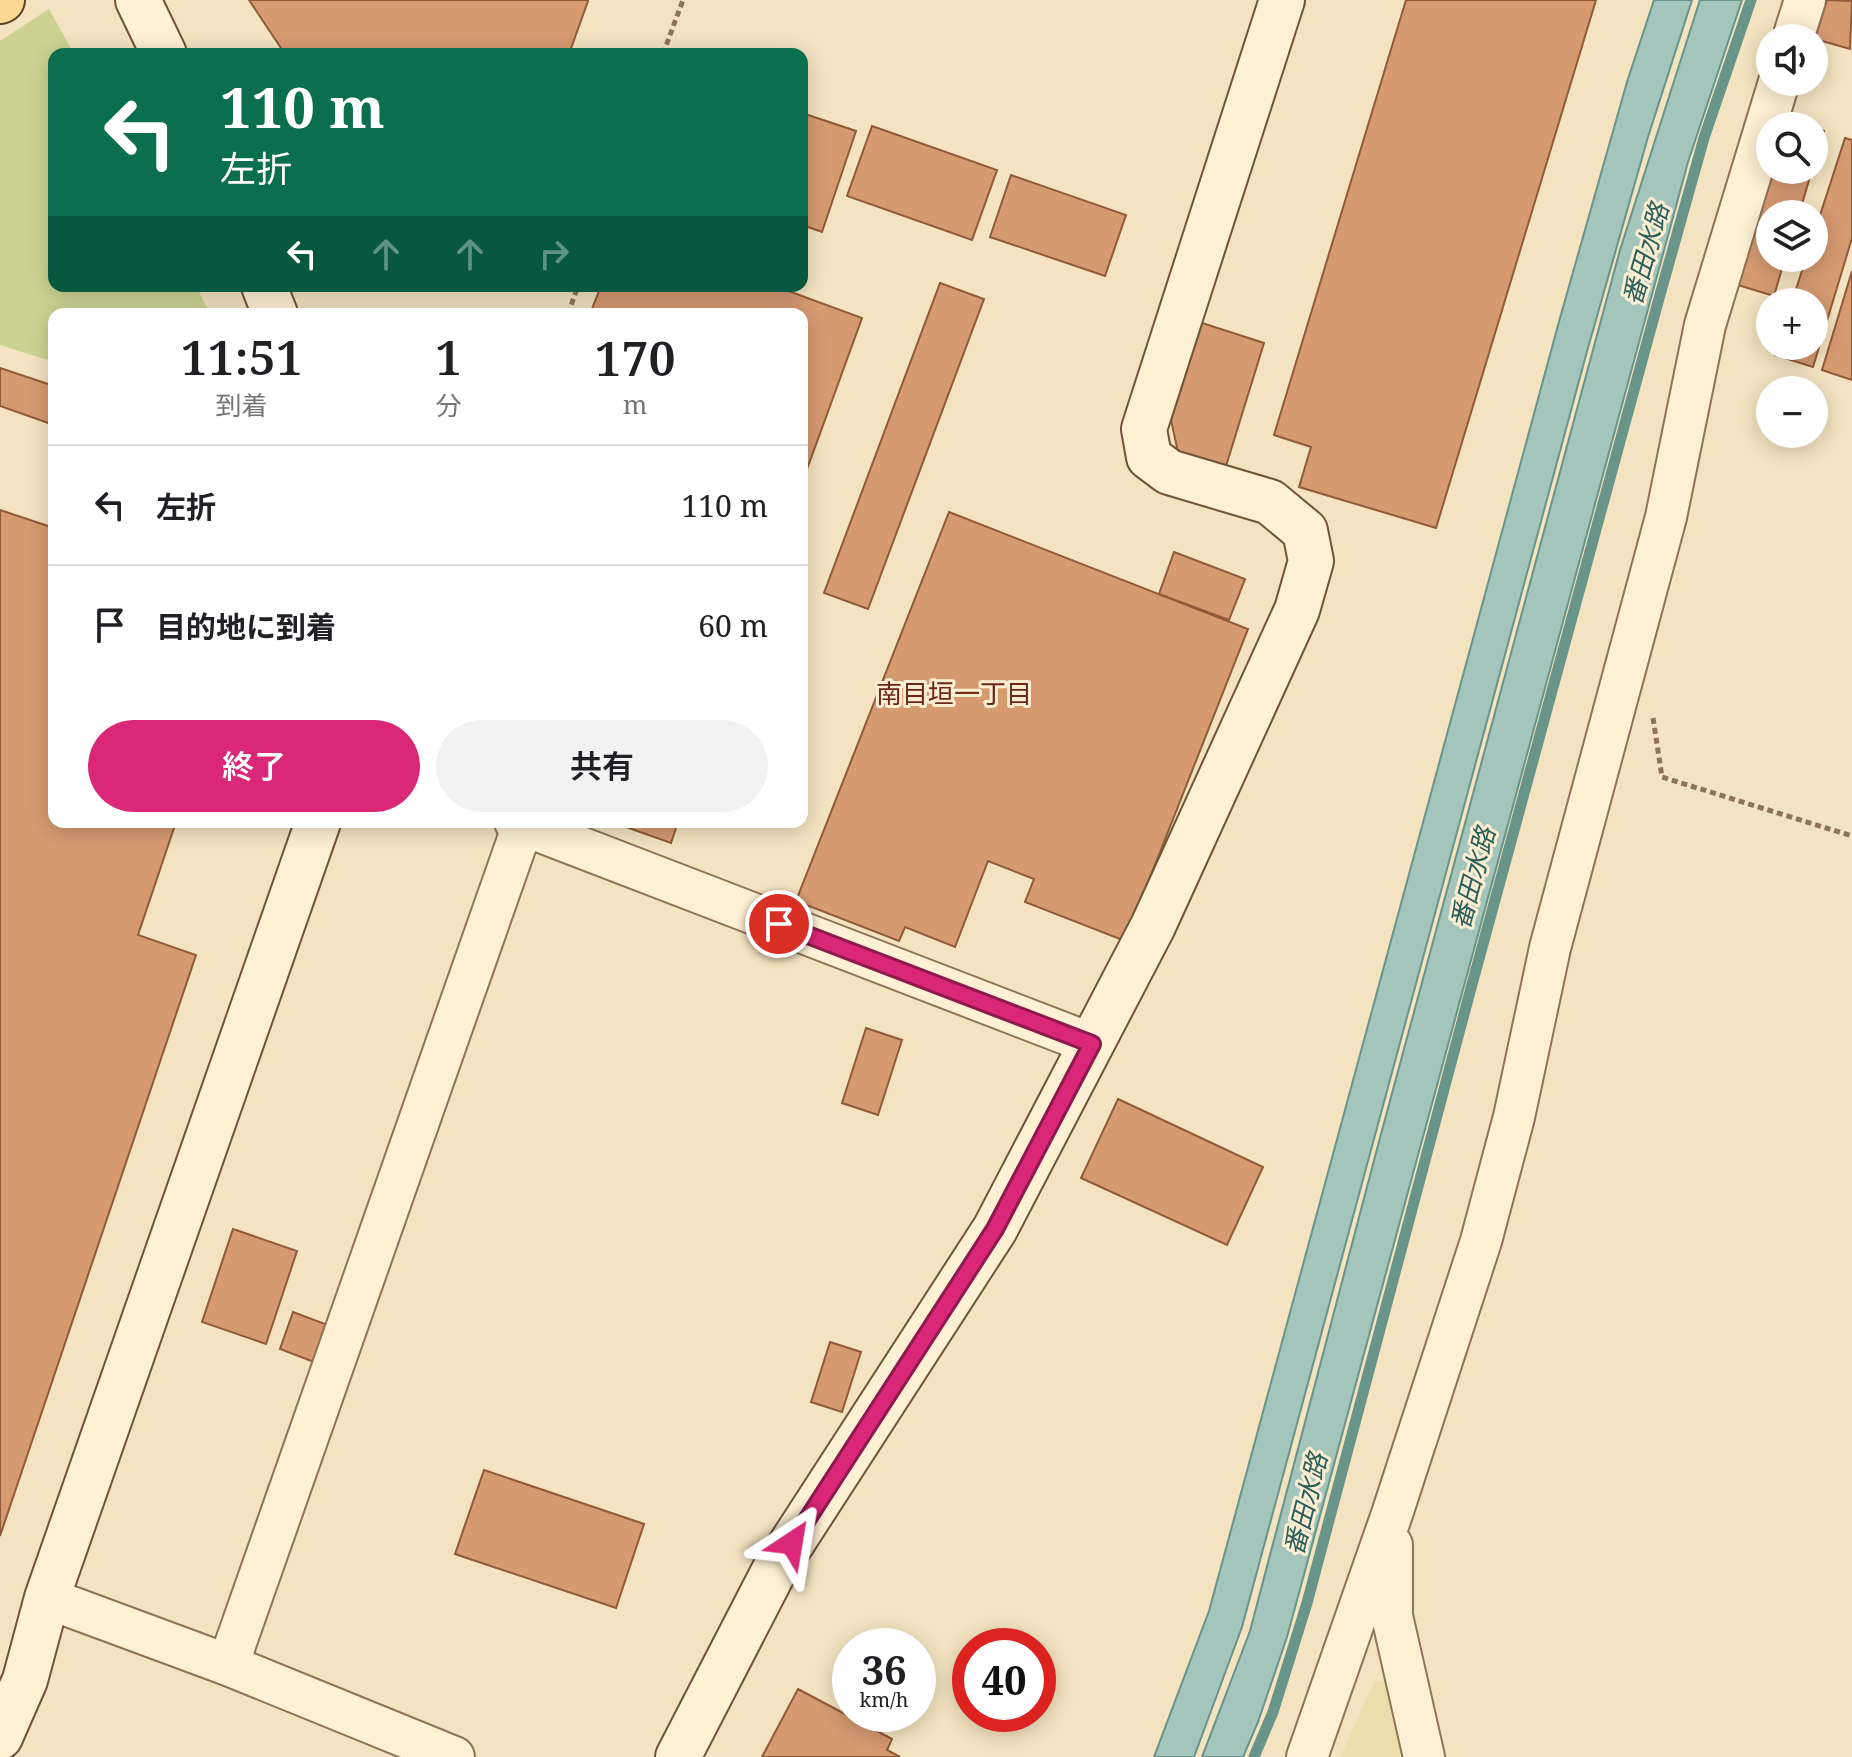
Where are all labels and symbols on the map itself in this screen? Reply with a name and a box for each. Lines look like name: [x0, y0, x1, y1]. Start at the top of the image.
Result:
water label: 番田水路: [1613, 197, 1677, 309]
district label: 南目垣一丁目: [876, 675, 1032, 711]
water label: 番田水路: [1441, 821, 1503, 933]
pin: [745, 890, 813, 958]
water label: 番田水路: [1275, 1447, 1336, 1559]
position arrow: [750, 1501, 834, 1585]
speed limit sign: 40: [952, 1628, 1056, 1732]

